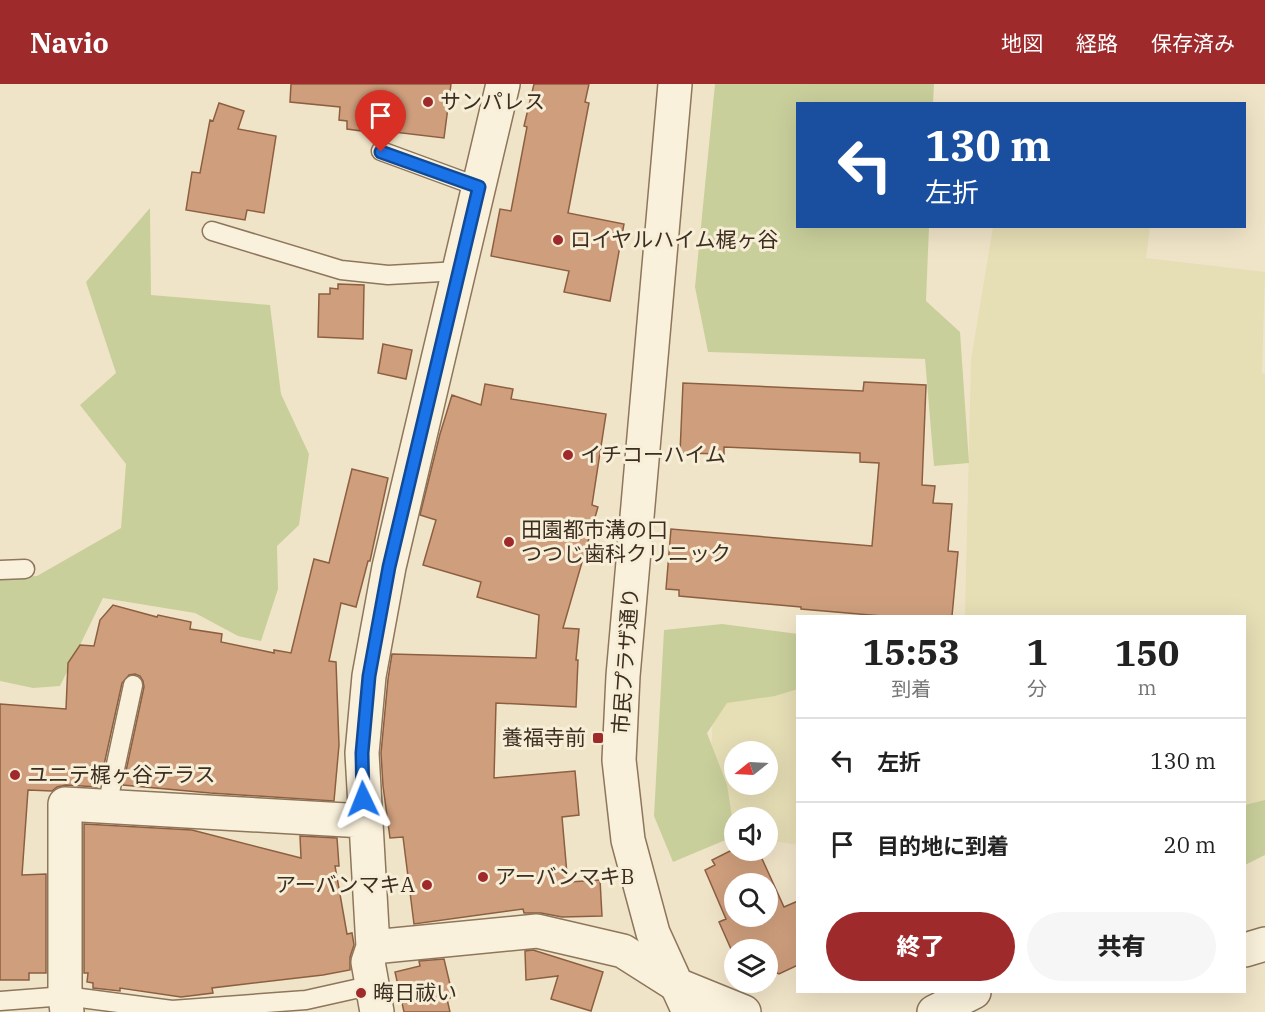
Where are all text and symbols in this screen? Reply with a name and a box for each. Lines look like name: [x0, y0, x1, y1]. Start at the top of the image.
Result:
text: Navio: [30, 24, 109, 61]
text: 地図: [1001, 29, 1043, 57]
text: 経路: [1076, 29, 1118, 57]
text: 保存済み: [1151, 29, 1235, 57]
place label: サンパレス: [440, 87, 545, 115]
pin: [355, 90, 406, 152]
marker: サンパレス: [421, 95, 435, 109]
icon: arrive: [364, 99, 397, 132]
text: 130 m: [925, 118, 1051, 173]
icon: left: [826, 126, 904, 204]
text: 左折: [925, 174, 979, 209]
place label: ロイヤルハイム梶ヶ谷: [570, 225, 779, 253]
marker: ロイヤルハイム梶ヶ谷: [551, 233, 565, 247]
place label: イチコーハイム: [580, 440, 726, 468]
marker: イチコーハイム: [561, 448, 575, 462]
place label: 田園都市溝の口 つつじ歯科クリニック: [521, 515, 731, 567]
marker: 田園都市溝の口 つつじ歯科クリニック: [502, 535, 516, 549]
street label: 市民プラザ通り: [606, 587, 644, 735]
text: 15:53: [863, 628, 960, 675]
text: 1: [1026, 628, 1048, 675]
text: 150: [1115, 629, 1179, 676]
text: m: [1137, 674, 1157, 701]
text: 到着: [891, 675, 931, 702]
text: 分: [1027, 675, 1047, 702]
place label: 養福寺前: [502, 723, 586, 751]
marker: 養福寺前: [591, 731, 605, 745]
north arrow: [724, 741, 778, 795]
map controls: [724, 741, 778, 993]
icon: left: [826, 744, 859, 777]
text: 130 m: [1150, 746, 1216, 775]
text: 左折: [877, 747, 921, 776]
place label: ユニテ梶ヶ谷テラス: [27, 760, 216, 788]
position arrow: [331, 767, 395, 831]
marker: ユニテ梶ヶ谷テラス: [8, 768, 22, 782]
button: sound: [724, 807, 778, 861]
icon: arrive: [826, 828, 859, 861]
text: 20 m: [1164, 830, 1216, 859]
text: 目的地に到着: [877, 831, 1009, 860]
place label: アーバンマキB: [495, 862, 635, 890]
place label: アーバンマキA: [275, 870, 416, 898]
marker: アーバンマキB: [476, 870, 490, 884]
button: search: [724, 873, 778, 927]
marker: アーバンマキA: [420, 878, 434, 892]
button: 終了: [826, 912, 1015, 981]
button: 共有: [1027, 912, 1216, 981]
button: layers: [724, 939, 778, 993]
place label: 晦日祓い: [373, 978, 457, 1006]
marker: 晦日祓い: [354, 986, 368, 1000]

